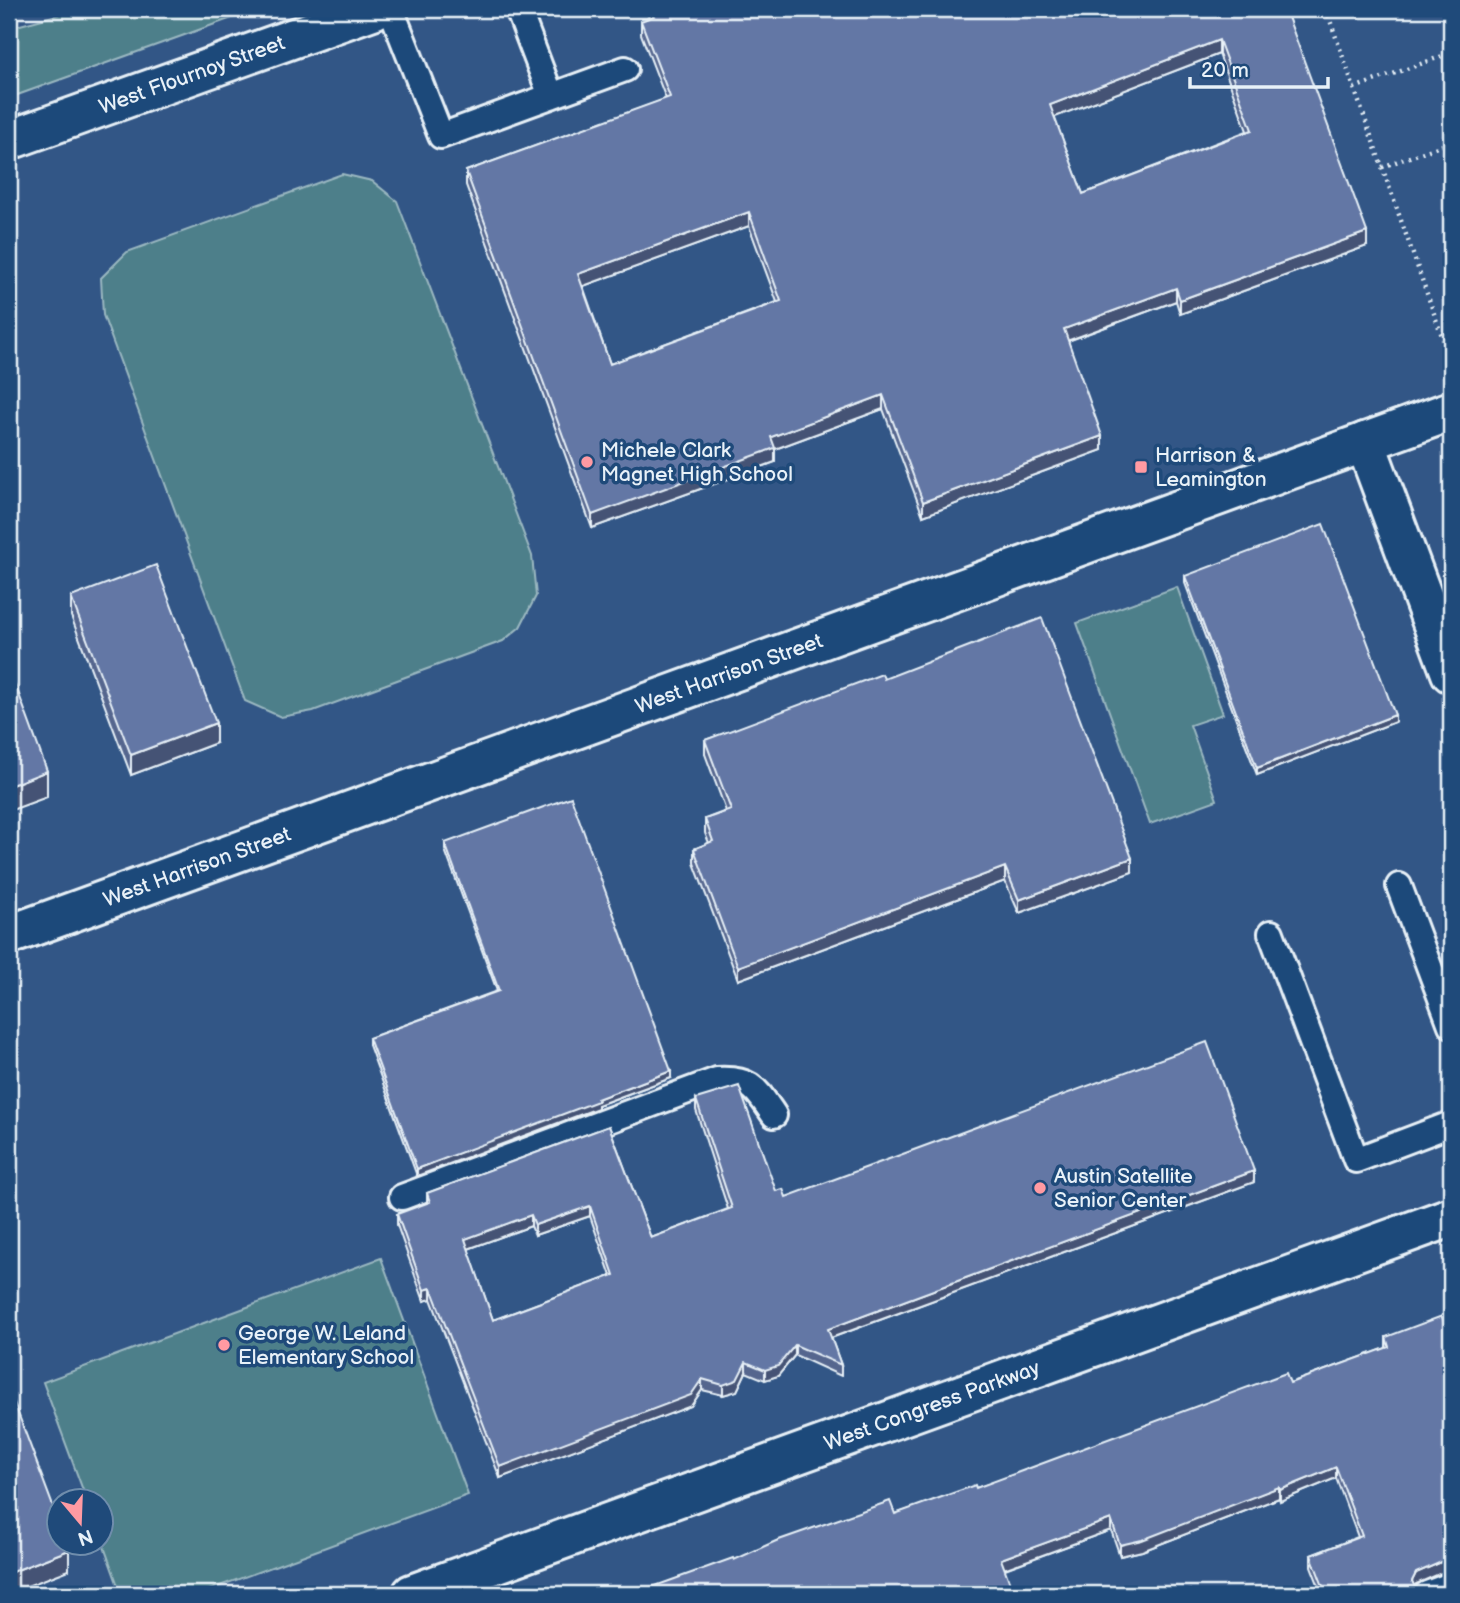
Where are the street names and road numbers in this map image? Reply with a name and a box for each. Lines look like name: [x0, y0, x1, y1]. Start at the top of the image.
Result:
street label: West Flournoy Street: [96, 30, 289, 120]
street label: West Harrison Street: [632, 628, 827, 719]
street label: West Harrison Street: [100, 822, 295, 913]
street label: West Congress Parkway: [821, 1355, 1044, 1456]

